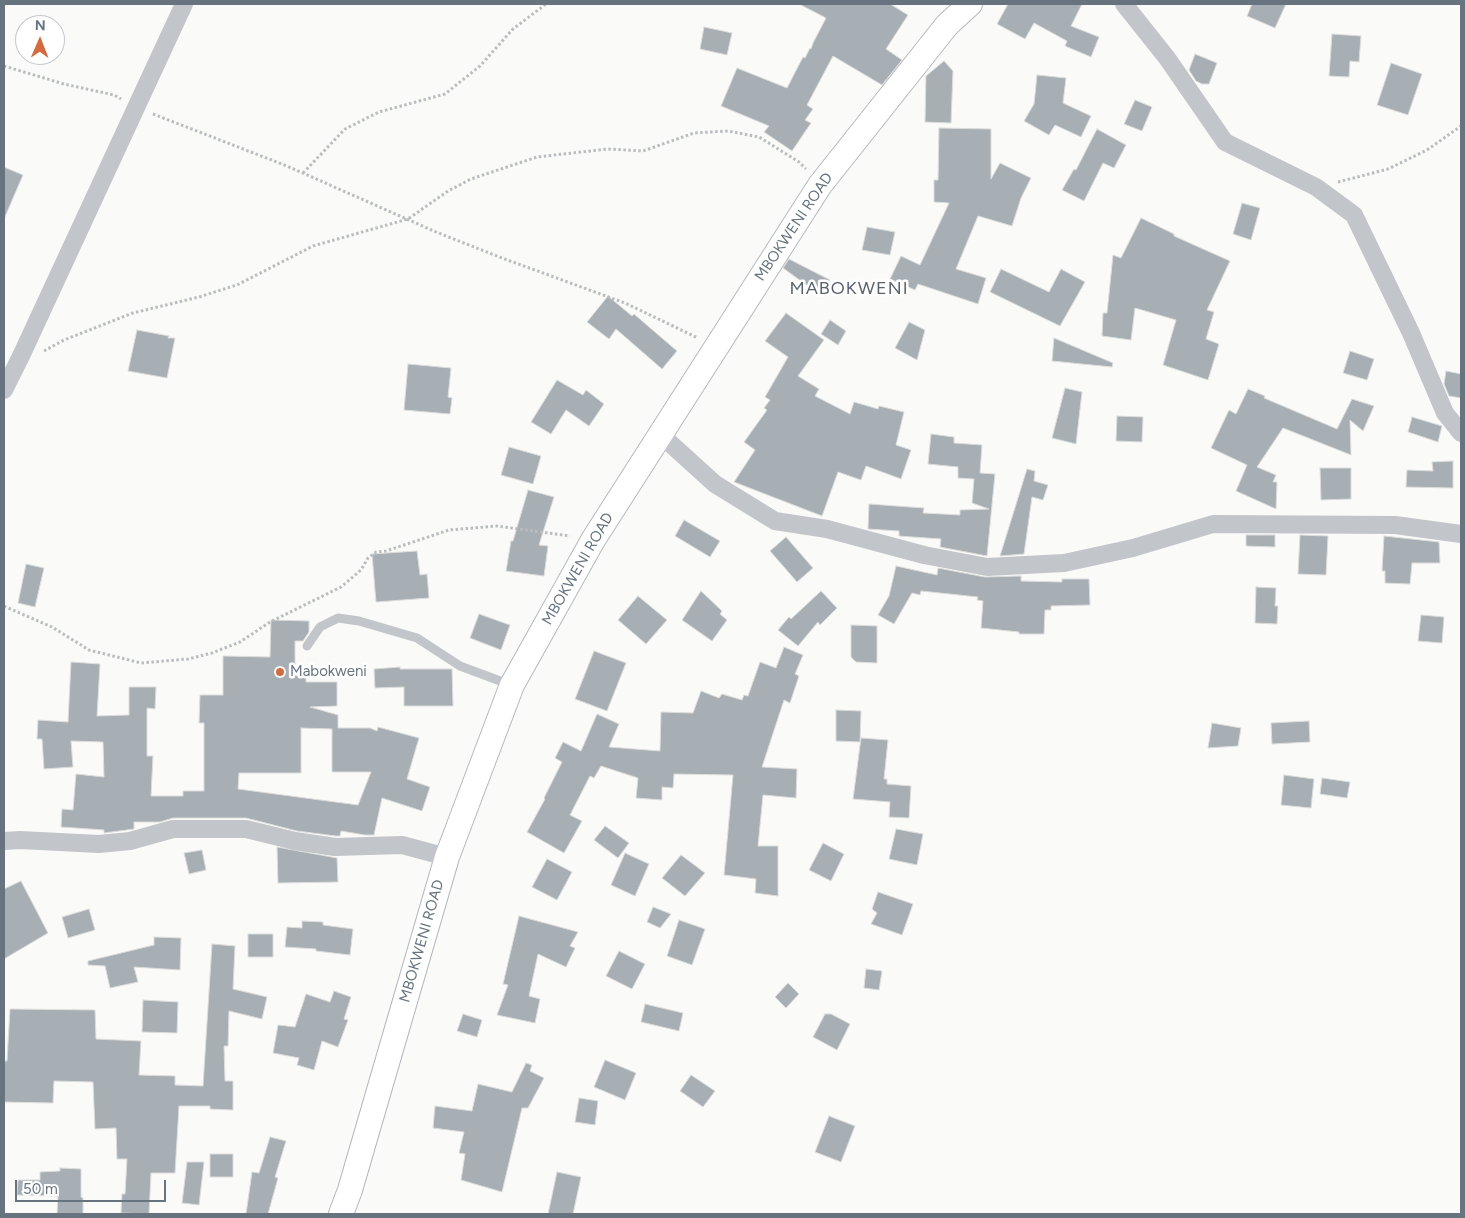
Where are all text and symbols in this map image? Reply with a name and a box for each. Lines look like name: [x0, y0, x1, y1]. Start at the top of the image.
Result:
north arrow: [15, 15, 65, 65]
text: N: [35, 17, 46, 34]
street label: MBOKWENI ROAD: [751, 169, 837, 285]
district label: MABOKWENI: [788, 278, 910, 300]
street label: MBOKWENI ROAD: [539, 510, 617, 628]
place label: Mabokweni: [290, 663, 367, 681]
marker: Mabokweni: [274, 666, 286, 678]
street label: MBOKWENI ROAD: [396, 878, 448, 1004]
scale bar: [18, 1170, 169, 1202]
text: 50 m: [23, 1180, 58, 1198]

